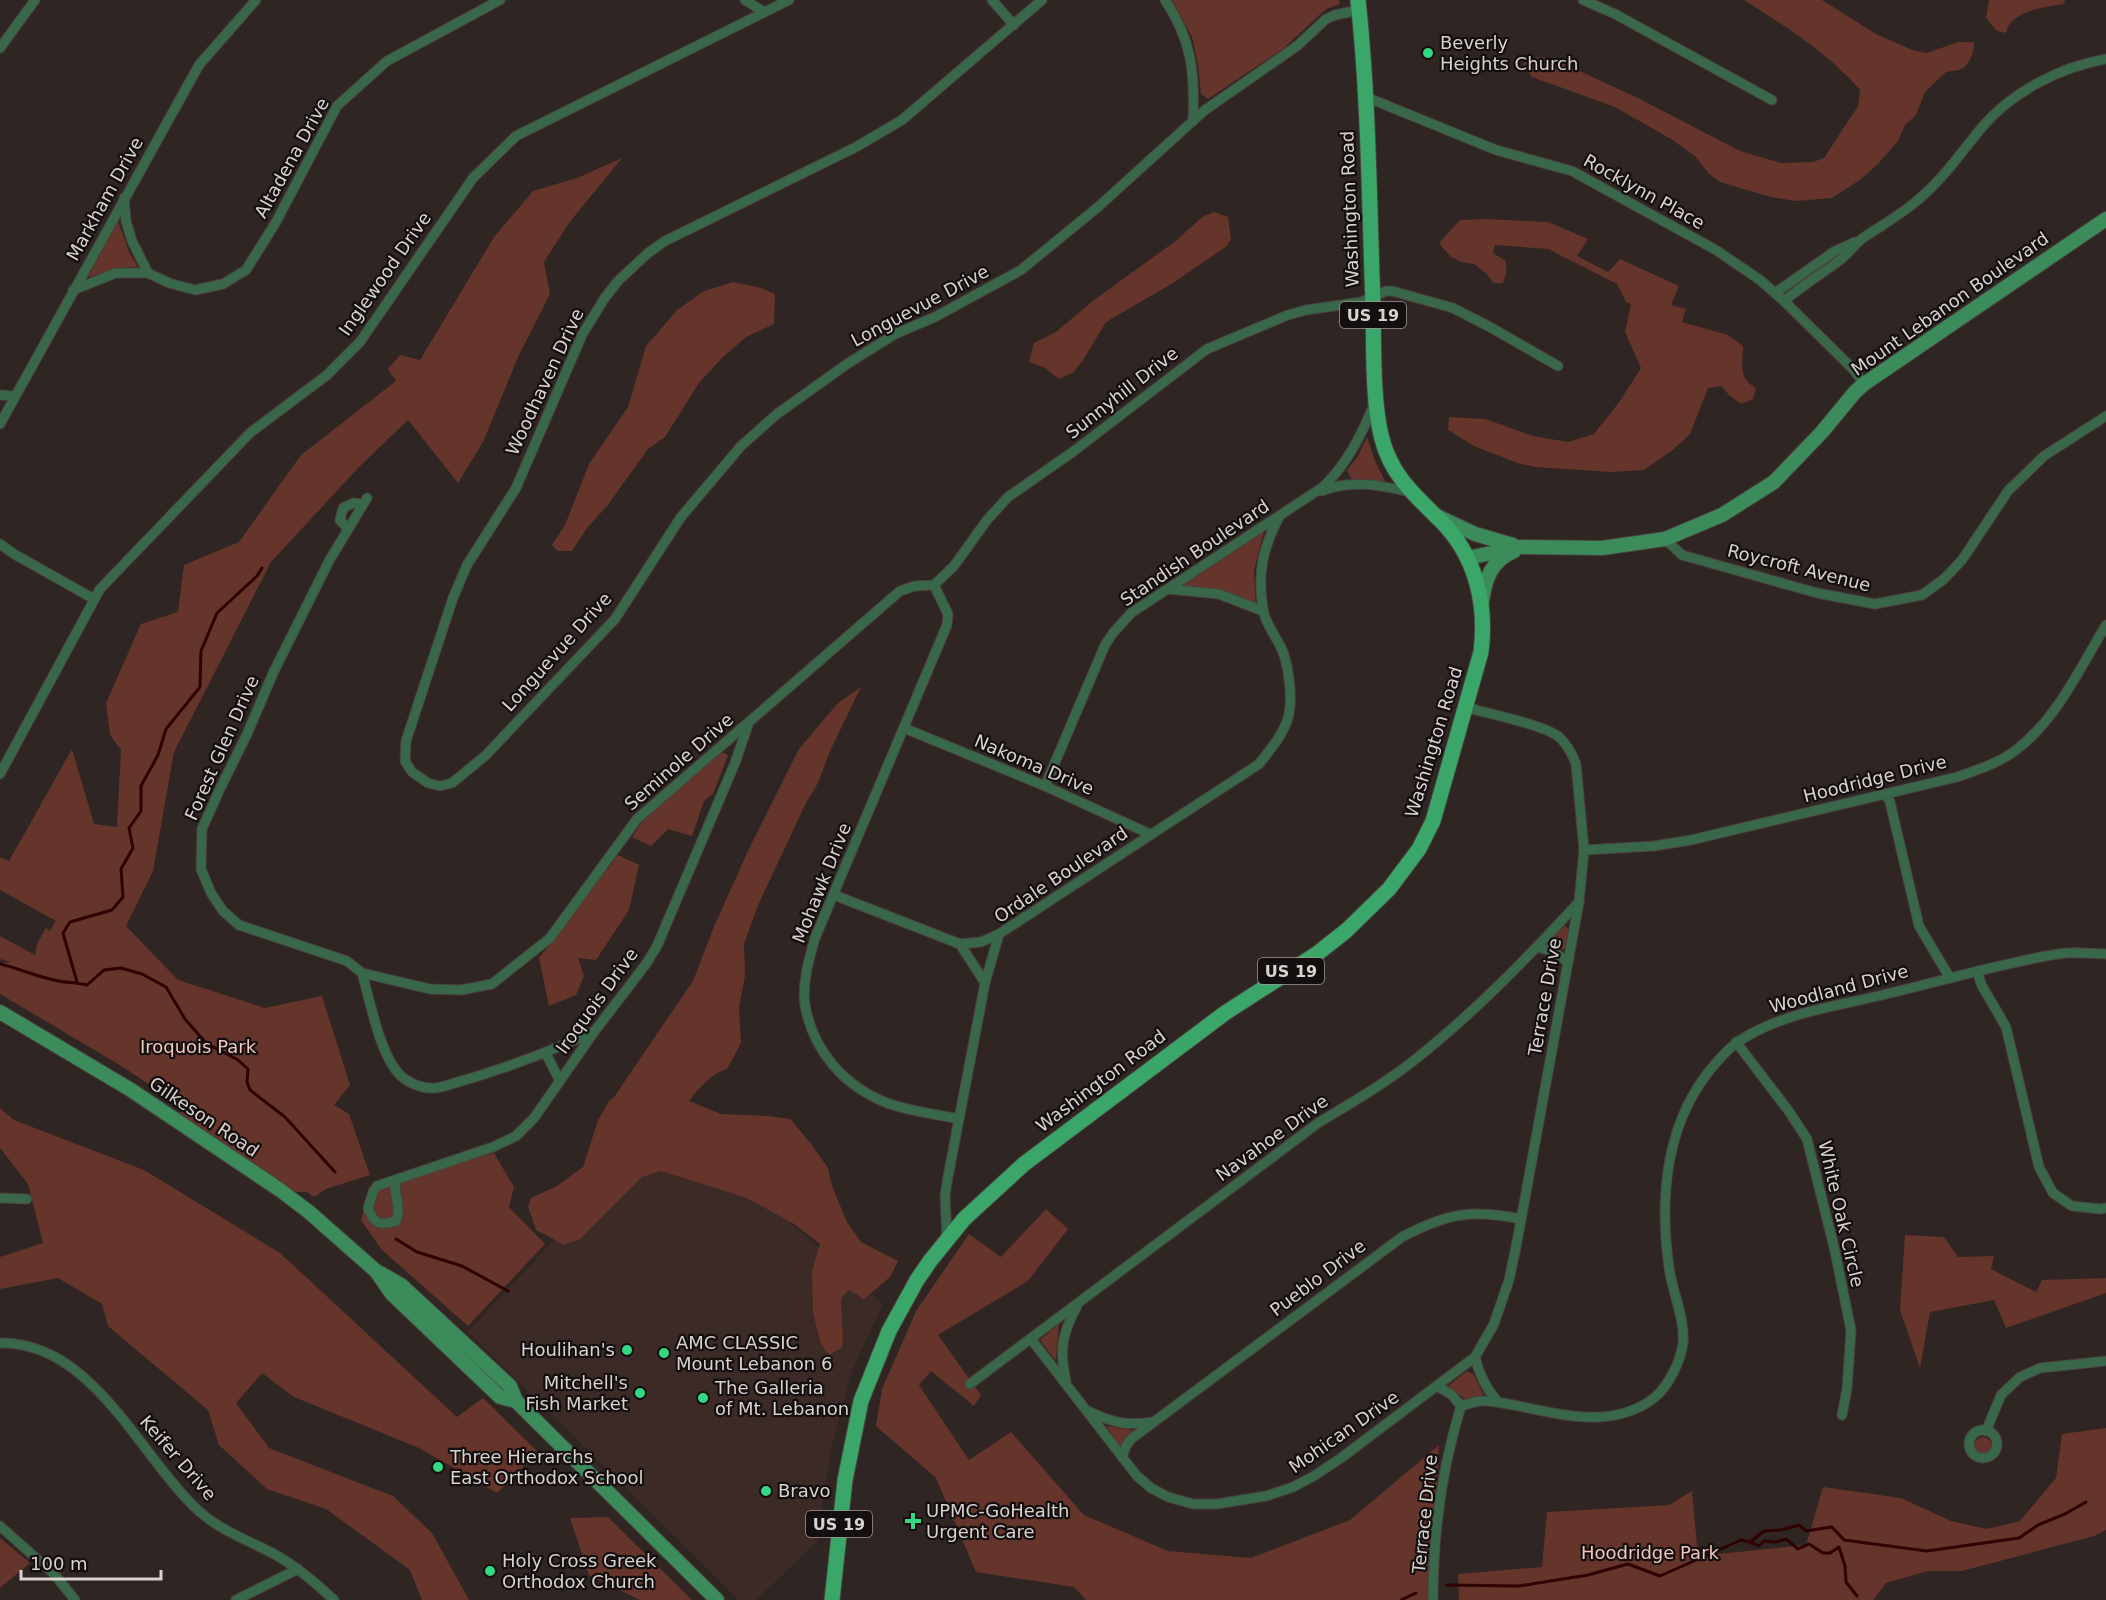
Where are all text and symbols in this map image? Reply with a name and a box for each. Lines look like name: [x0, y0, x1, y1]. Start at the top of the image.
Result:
place label: Beverly Heights Church: [1440, 32, 1578, 74]
marker: Beverly Heights Church: [1421, 46, 1435, 60]
street label: Altadena Drive: [250, 94, 333, 221]
street label: Washington Road: [1336, 130, 1363, 288]
street label: Markham Drive: [62, 133, 147, 264]
street label: Rocklynn Place: [1580, 150, 1708, 233]
street label: Inglewood Drive: [334, 208, 435, 340]
street label: Mount Lebanon Boulevard: [1847, 227, 2052, 380]
street label: Longuevue Drive: [847, 260, 992, 351]
road number: US 19: [1340, 302, 1406, 328]
street label: Woodhaven Drive: [501, 305, 588, 458]
street label: Sunnyhill Drive: [1061, 342, 1182, 443]
street label: Standish Boulevard: [1116, 495, 1273, 610]
street label: Roycroft Avenue: [1725, 540, 1873, 595]
street label: Longuevue Drive: [498, 588, 616, 716]
street label: Washington Road: [1401, 664, 1466, 820]
street label: Forest Glen Drive: [180, 672, 263, 823]
street label: Seminole Drive: [620, 709, 737, 815]
street label: Nakoma Drive: [971, 730, 1097, 799]
street label: Hoodridge Drive: [1801, 751, 1949, 806]
street label: Mohawk Drive: [788, 820, 855, 946]
street label: Ordale Boulevard: [990, 822, 1131, 927]
street label: Terrace Drive: [1524, 936, 1565, 1058]
street label: Iroquois Drive: [551, 944, 642, 1058]
road number: US 19: [1258, 958, 1324, 984]
street label: Woodland Drive: [1767, 960, 1911, 1017]
street label: Washington Road: [1032, 1025, 1170, 1136]
park label: Iroquois Park: [140, 1036, 257, 1057]
street label: Gilkeson Road: [146, 1072, 263, 1161]
street label: Navahoe Drive: [1212, 1090, 1332, 1185]
street label: White Oak Circle: [1814, 1138, 1869, 1289]
street label: Pueblo Drive: [1266, 1235, 1370, 1320]
place label: AMC CLASSIC Mount Lebanon 6: [676, 1332, 832, 1374]
place label: Houlihan's: [521, 1339, 615, 1360]
marker: Houlihan's: [620, 1343, 634, 1357]
marker: AMC CLASSIC Mount Lebanon 6: [657, 1346, 671, 1360]
place label: Mitchell's Fish Market: [526, 1372, 628, 1414]
place label: The Galleria of Mt. Lebanon: [714, 1377, 849, 1419]
marker: Mitchell's Fish Market: [633, 1386, 647, 1400]
street label: Mohican Drive: [1285, 1386, 1403, 1477]
marker: The Galleria of Mt. Lebanon: [696, 1391, 710, 1405]
street label: Keifer Drive: [136, 1411, 221, 1504]
place label: Three Hierarchs East Orthodox School: [449, 1446, 644, 1488]
street label: Terrace Drive: [1408, 1454, 1441, 1575]
marker: Three Hierarchs East Orthodox School: [431, 1460, 445, 1474]
place label: Bravo: [778, 1480, 830, 1501]
marker: Bravo: [759, 1484, 773, 1498]
place label: UPMC-GoHealth Urgent Care: [926, 1500, 1069, 1542]
road number: US 19: [806, 1511, 872, 1537]
marker: UPMC-GoHealth Urgent Care: [904, 1512, 922, 1530]
park label: Hoodridge Park: [1581, 1542, 1720, 1563]
scale bar: [21, 1543, 160, 1581]
place label: Holy Cross Greek Orthodox Church: [502, 1550, 657, 1592]
text: 100 m: [30, 1553, 88, 1574]
marker: Holy Cross Greek Orthodox Church: [483, 1564, 497, 1578]

